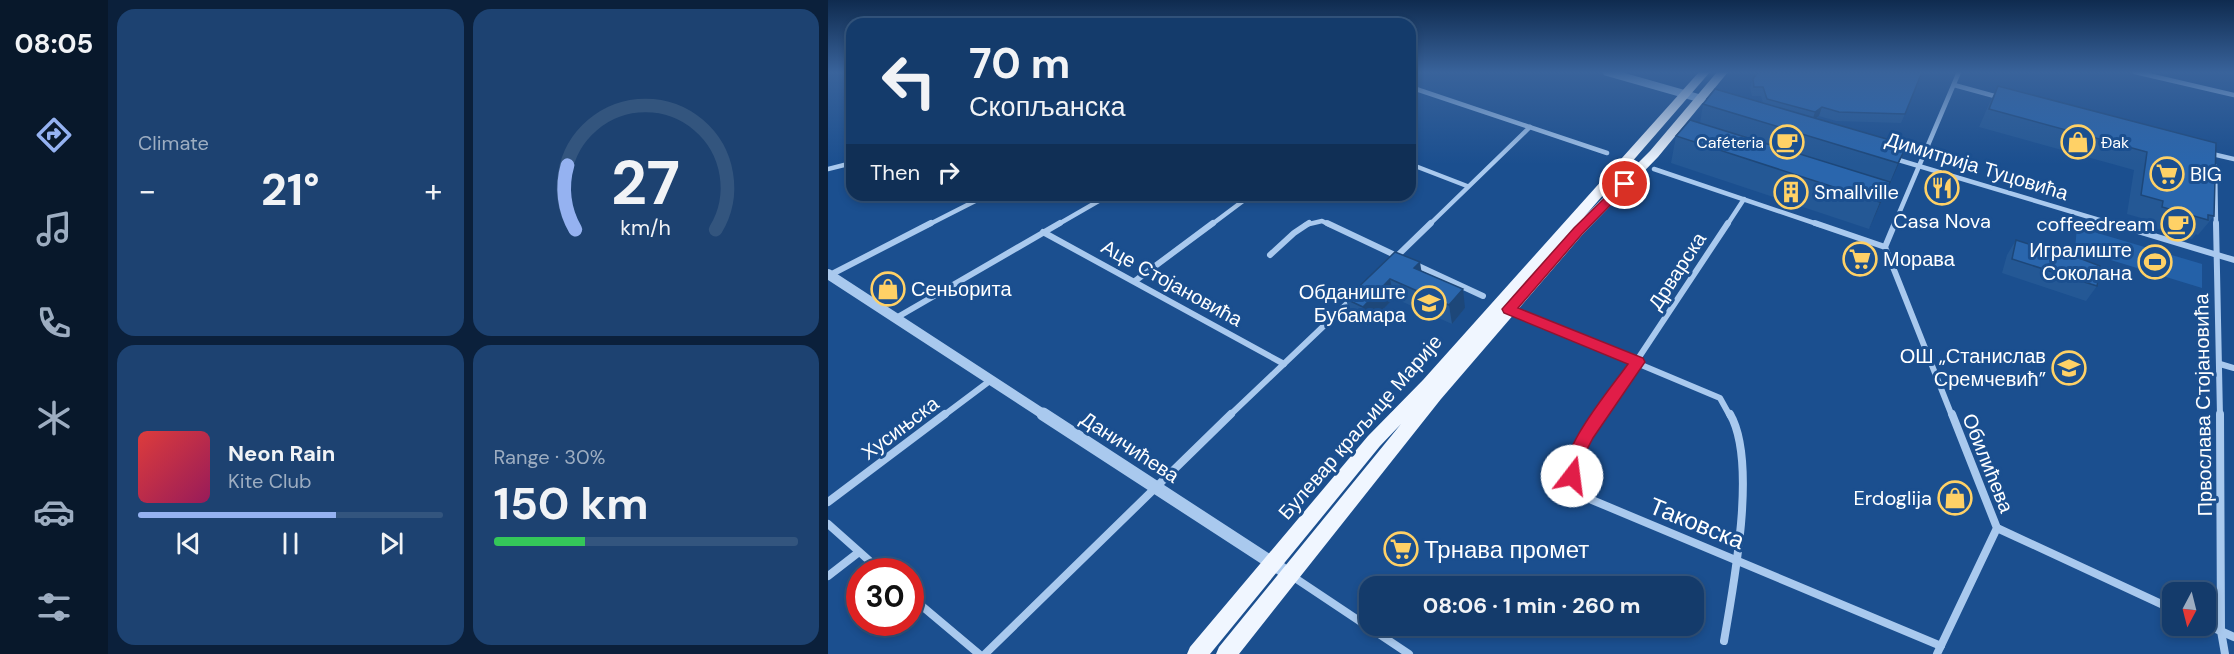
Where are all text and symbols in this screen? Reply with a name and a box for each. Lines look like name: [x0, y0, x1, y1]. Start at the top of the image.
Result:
text: 08:05: [15, 26, 93, 61]
text: 70 m: [969, 36, 1070, 91]
icon: left: [870, 42, 948, 120]
text: Скопљанска: [969, 89, 1126, 124]
icon: directions: [33, 114, 75, 156]
cafe icon: Caféteria: [1769, 124, 1805, 160]
shop icon: Đak: [2060, 124, 2096, 160]
street label: Димитрија Туцовића: [1883, 126, 2072, 206]
text: Climate: [138, 130, 209, 156]
place label: Caféteria: [1696, 132, 1764, 153]
place label: Đak: [2101, 132, 2129, 153]
text: 27: [611, 142, 680, 223]
icon: right: [932, 156, 965, 189]
supermarket icon: BIG: [2149, 156, 2185, 192]
text: Then: [870, 158, 920, 187]
pin: [1599, 158, 1650, 209]
text: 21°: [261, 160, 320, 219]
place label: BIG: [2190, 161, 2222, 187]
icon: arrive: [1608, 167, 1641, 200]
text: −: [138, 169, 156, 212]
text: +: [424, 169, 443, 212]
restaurant icon: Casa Nova: [1924, 170, 1960, 206]
building icon: Smallville: [1773, 174, 1809, 210]
place label: Smallville: [1814, 179, 1899, 205]
cafe icon: coffeedream: [2160, 206, 2196, 242]
icon: music: [33, 208, 75, 250]
place label: Casa Nova: [1893, 208, 1991, 234]
place label: coffeedream: [2036, 211, 2155, 237]
text: km/h: [620, 214, 671, 242]
street label: Дрварска: [1642, 226, 1712, 315]
street label: Аце Стојановића: [1097, 234, 1248, 333]
place label: Игралиште Соколана: [2029, 237, 2133, 286]
supermarket icon: Морава: [1842, 241, 1878, 277]
sports icon: Игралиште Соколана: [2137, 244, 2173, 280]
place label: Морава: [1883, 246, 1956, 272]
shop icon: Сеньорита: [870, 271, 906, 307]
place label: Сеньорита: [911, 276, 1012, 302]
place label: Обданиште Бубамара: [1299, 279, 1407, 328]
school or university icon: Обданиште Бубамара: [1411, 285, 1447, 321]
street label: Првослава Стојановића: [2188, 292, 2218, 517]
icon: phone: [33, 302, 75, 344]
street label: Булевар краљице Марије: [1272, 329, 1448, 525]
place label: ОШ „Станислав Сремчевић”: [1900, 343, 2046, 392]
school or university icon: ОШ „Станислав Сремчевић”: [2051, 350, 2087, 386]
street label: Хусињска: [856, 390, 945, 466]
icon: climate: [33, 397, 75, 439]
street label: Даничићева: [1076, 406, 1185, 489]
street label: Обилићева: [1956, 410, 2020, 517]
text: Neon Rain: [228, 439, 335, 468]
text: Range · 30%: [494, 444, 605, 470]
position arrow: [1540, 444, 1604, 508]
text: Kite Club: [228, 468, 312, 494]
text: 150 km: [494, 474, 648, 533]
shop icon: Erdoglija: [1937, 480, 1973, 516]
place label: Erdoglija: [1854, 485, 1932, 511]
street label: Таковска: [1645, 490, 1750, 556]
icon: car: [33, 491, 75, 533]
icon: previous: [172, 527, 205, 560]
icon: pause: [274, 527, 307, 560]
icon: next: [375, 527, 408, 560]
supermarket icon: Трнава промет: [1383, 531, 1419, 567]
place label: Трнава промет: [1424, 534, 1589, 565]
speed limit sign: 30: [846, 558, 924, 636]
north arrow: [2162, 582, 2216, 636]
map controls: [2162, 582, 2216, 636]
icon: filters: [33, 586, 75, 628]
text: 08:06 · 1 min · 260 m: [1423, 591, 1640, 620]

